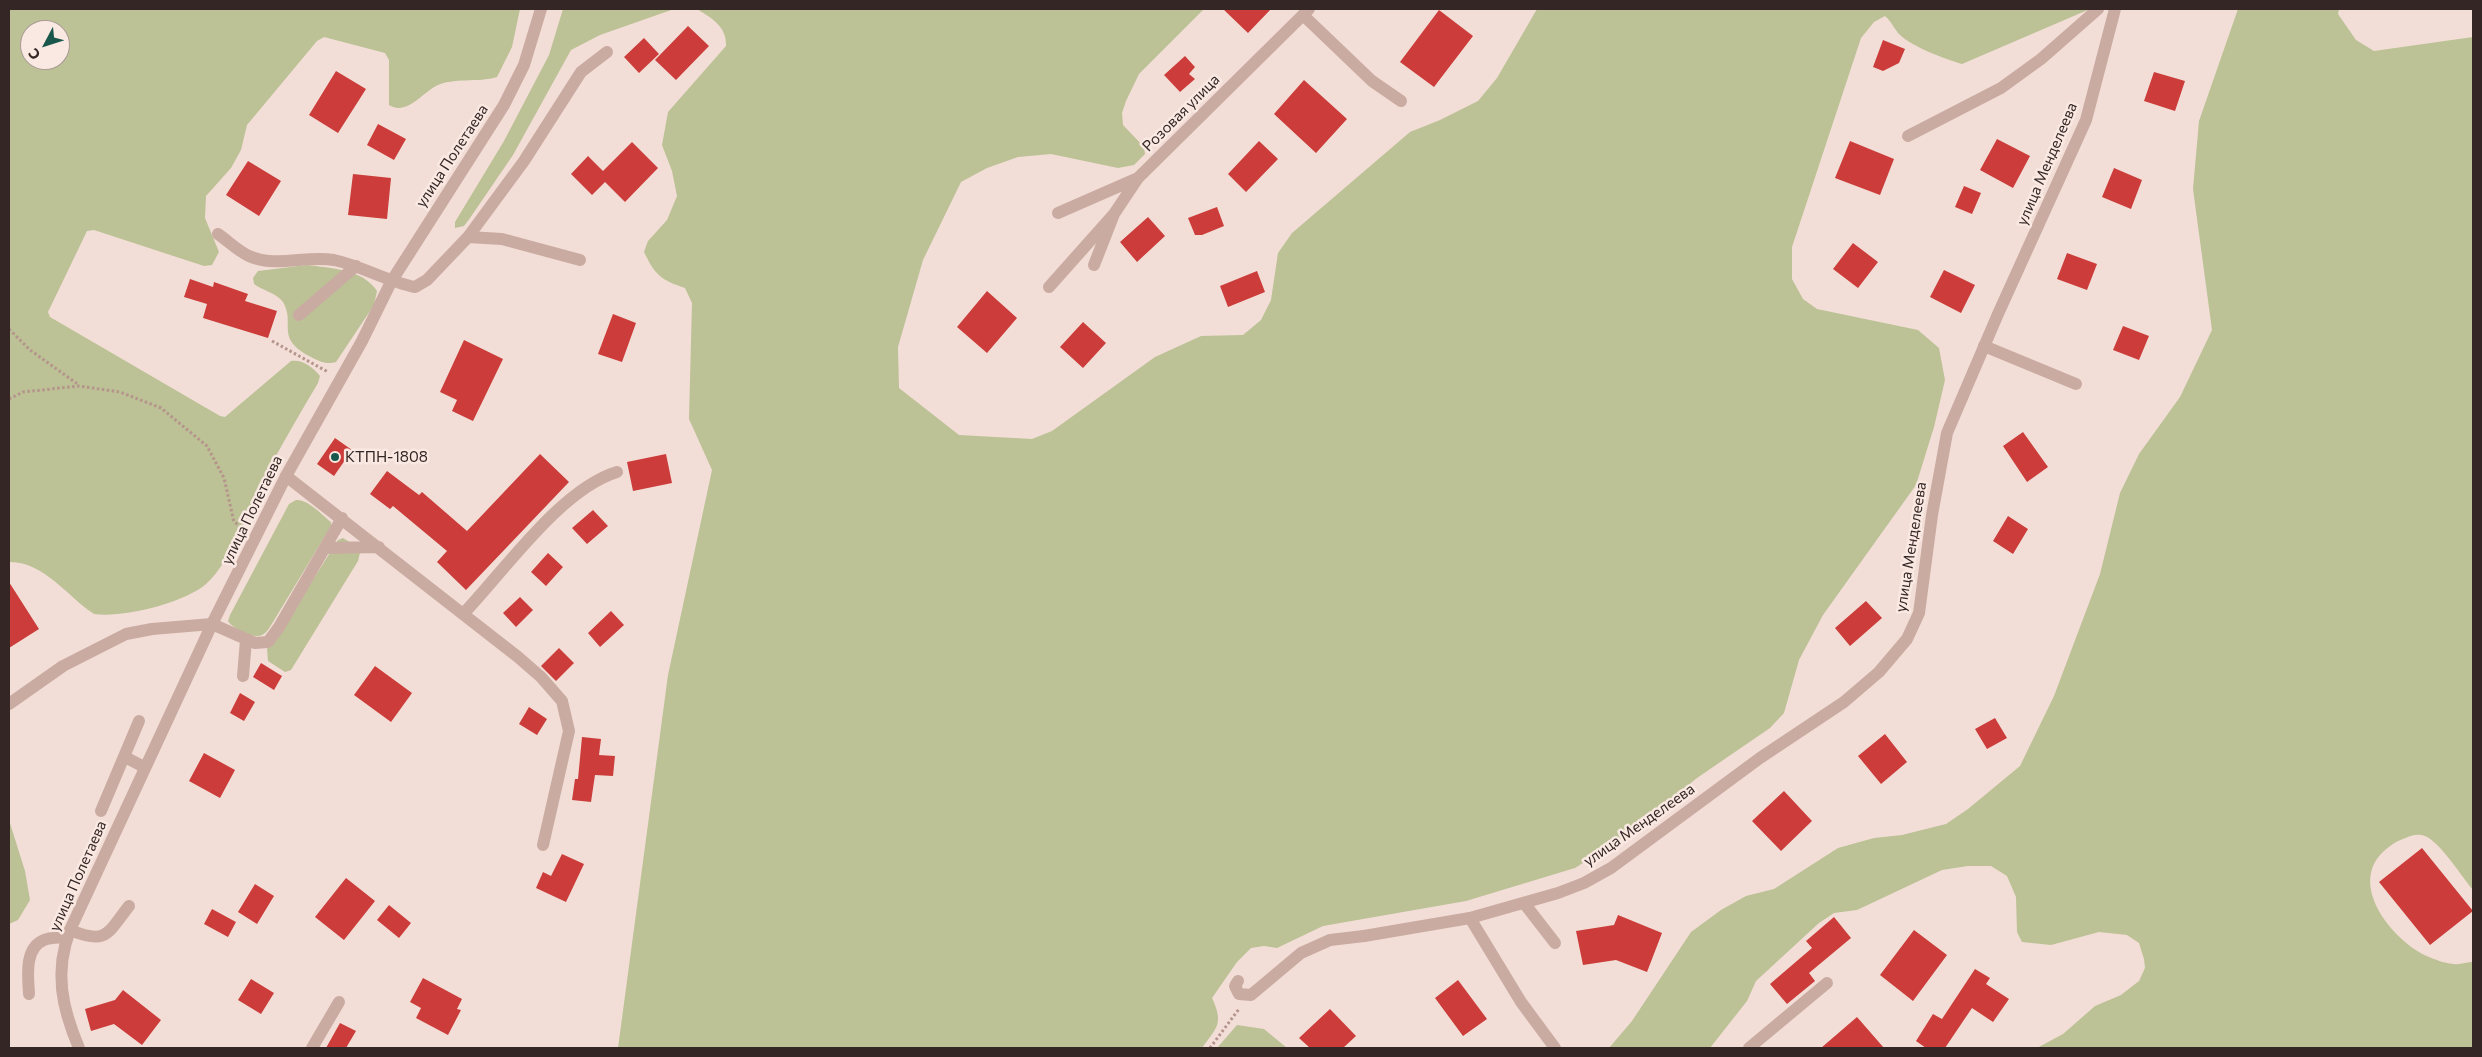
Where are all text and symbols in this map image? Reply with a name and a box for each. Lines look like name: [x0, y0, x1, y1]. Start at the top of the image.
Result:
north arrow: [20, 20, 70, 70]
text: С: [24, 45, 43, 63]
street label: Розовая улица: [1139, 71, 1223, 155]
street label: улица Менделеева: [2013, 100, 2081, 228]
street label: улица Полетаева: [412, 101, 492, 211]
place label: КТПН-1808: [345, 448, 428, 466]
marker: КТПН-1808: [329, 451, 341, 463]
street label: улица Полетаева: [218, 453, 286, 567]
street label: улица Менделеева: [1892, 481, 1930, 613]
street label: улица Менделеева: [1580, 780, 1698, 870]
street label: улица Полетаева: [46, 818, 110, 934]

